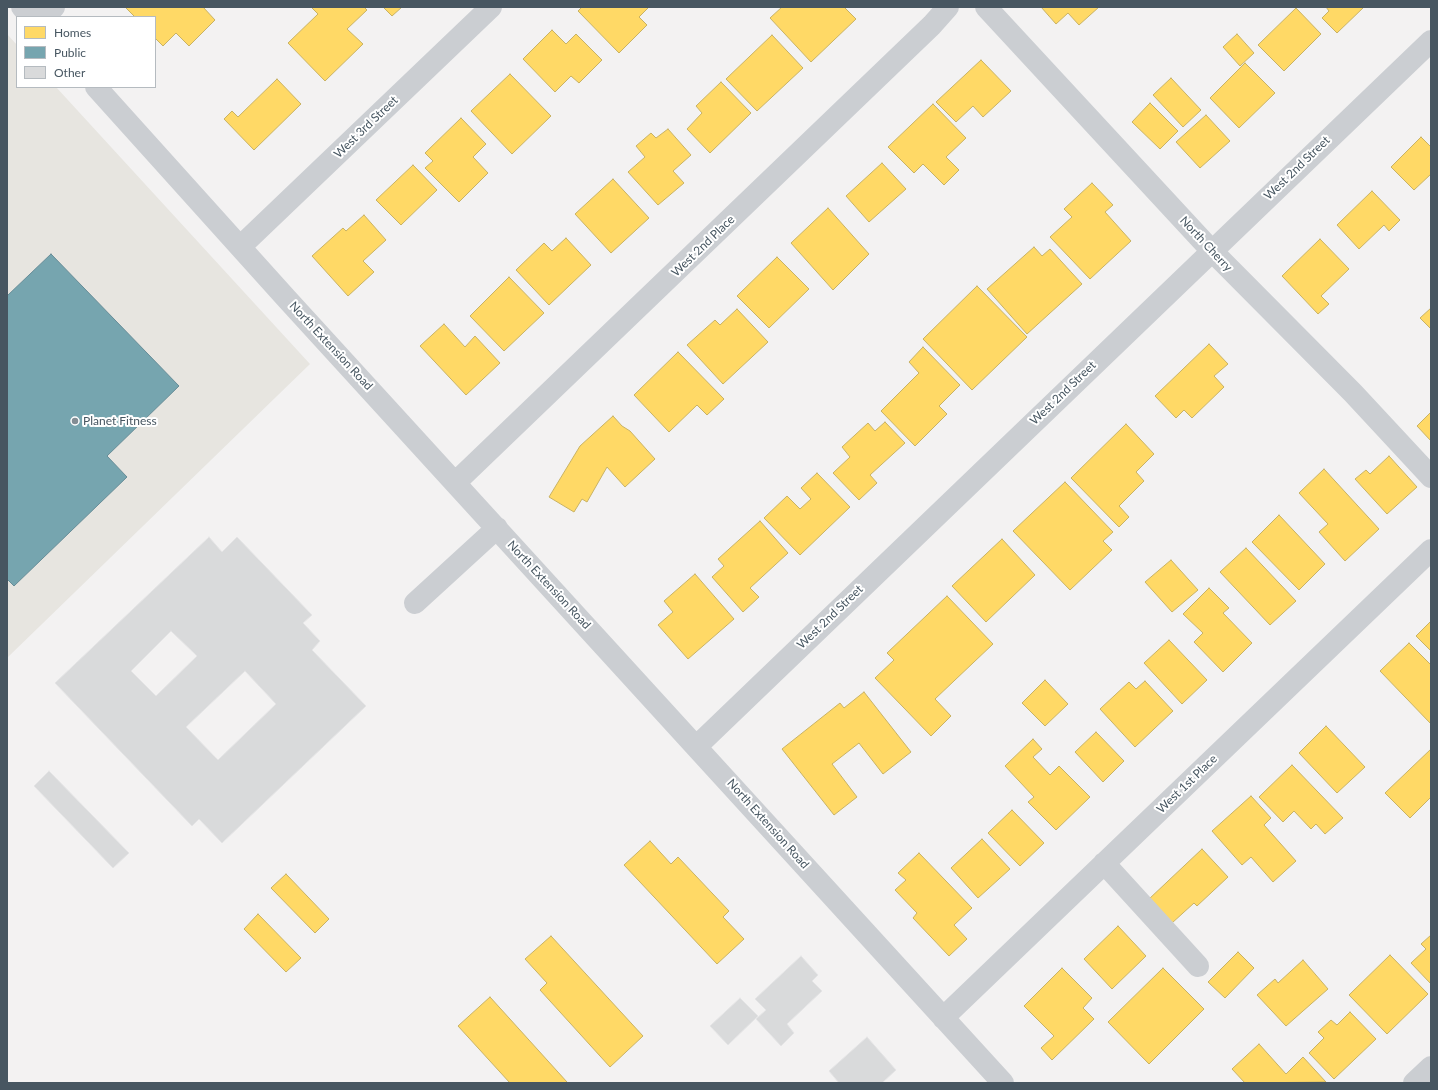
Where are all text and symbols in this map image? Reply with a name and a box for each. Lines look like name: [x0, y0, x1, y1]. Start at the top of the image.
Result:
legend: [16, 16, 156, 88]
text: Homes: [54, 25, 91, 40]
text: Public: [54, 45, 86, 60]
text: Other: [54, 65, 85, 80]
street label: West 3rd Street: [331, 93, 401, 161]
street label: West 2nd Street: [1261, 133, 1333, 203]
street label: West 2nd Place: [668, 212, 738, 280]
street label: North Cherry: [1177, 213, 1235, 275]
street label: North Extension Road: [286, 299, 376, 393]
street label: West 2nd Street: [1027, 358, 1099, 428]
place label: Planet Fitness: [83, 414, 157, 428]
marker: Planet Fitness: [70, 416, 80, 426]
street label: North Extension Road: [504, 538, 594, 632]
street label: West 2nd Street: [794, 582, 866, 652]
street label: West 1st Place: [1154, 752, 1220, 816]
street label: North Extension Road: [724, 776, 812, 872]

